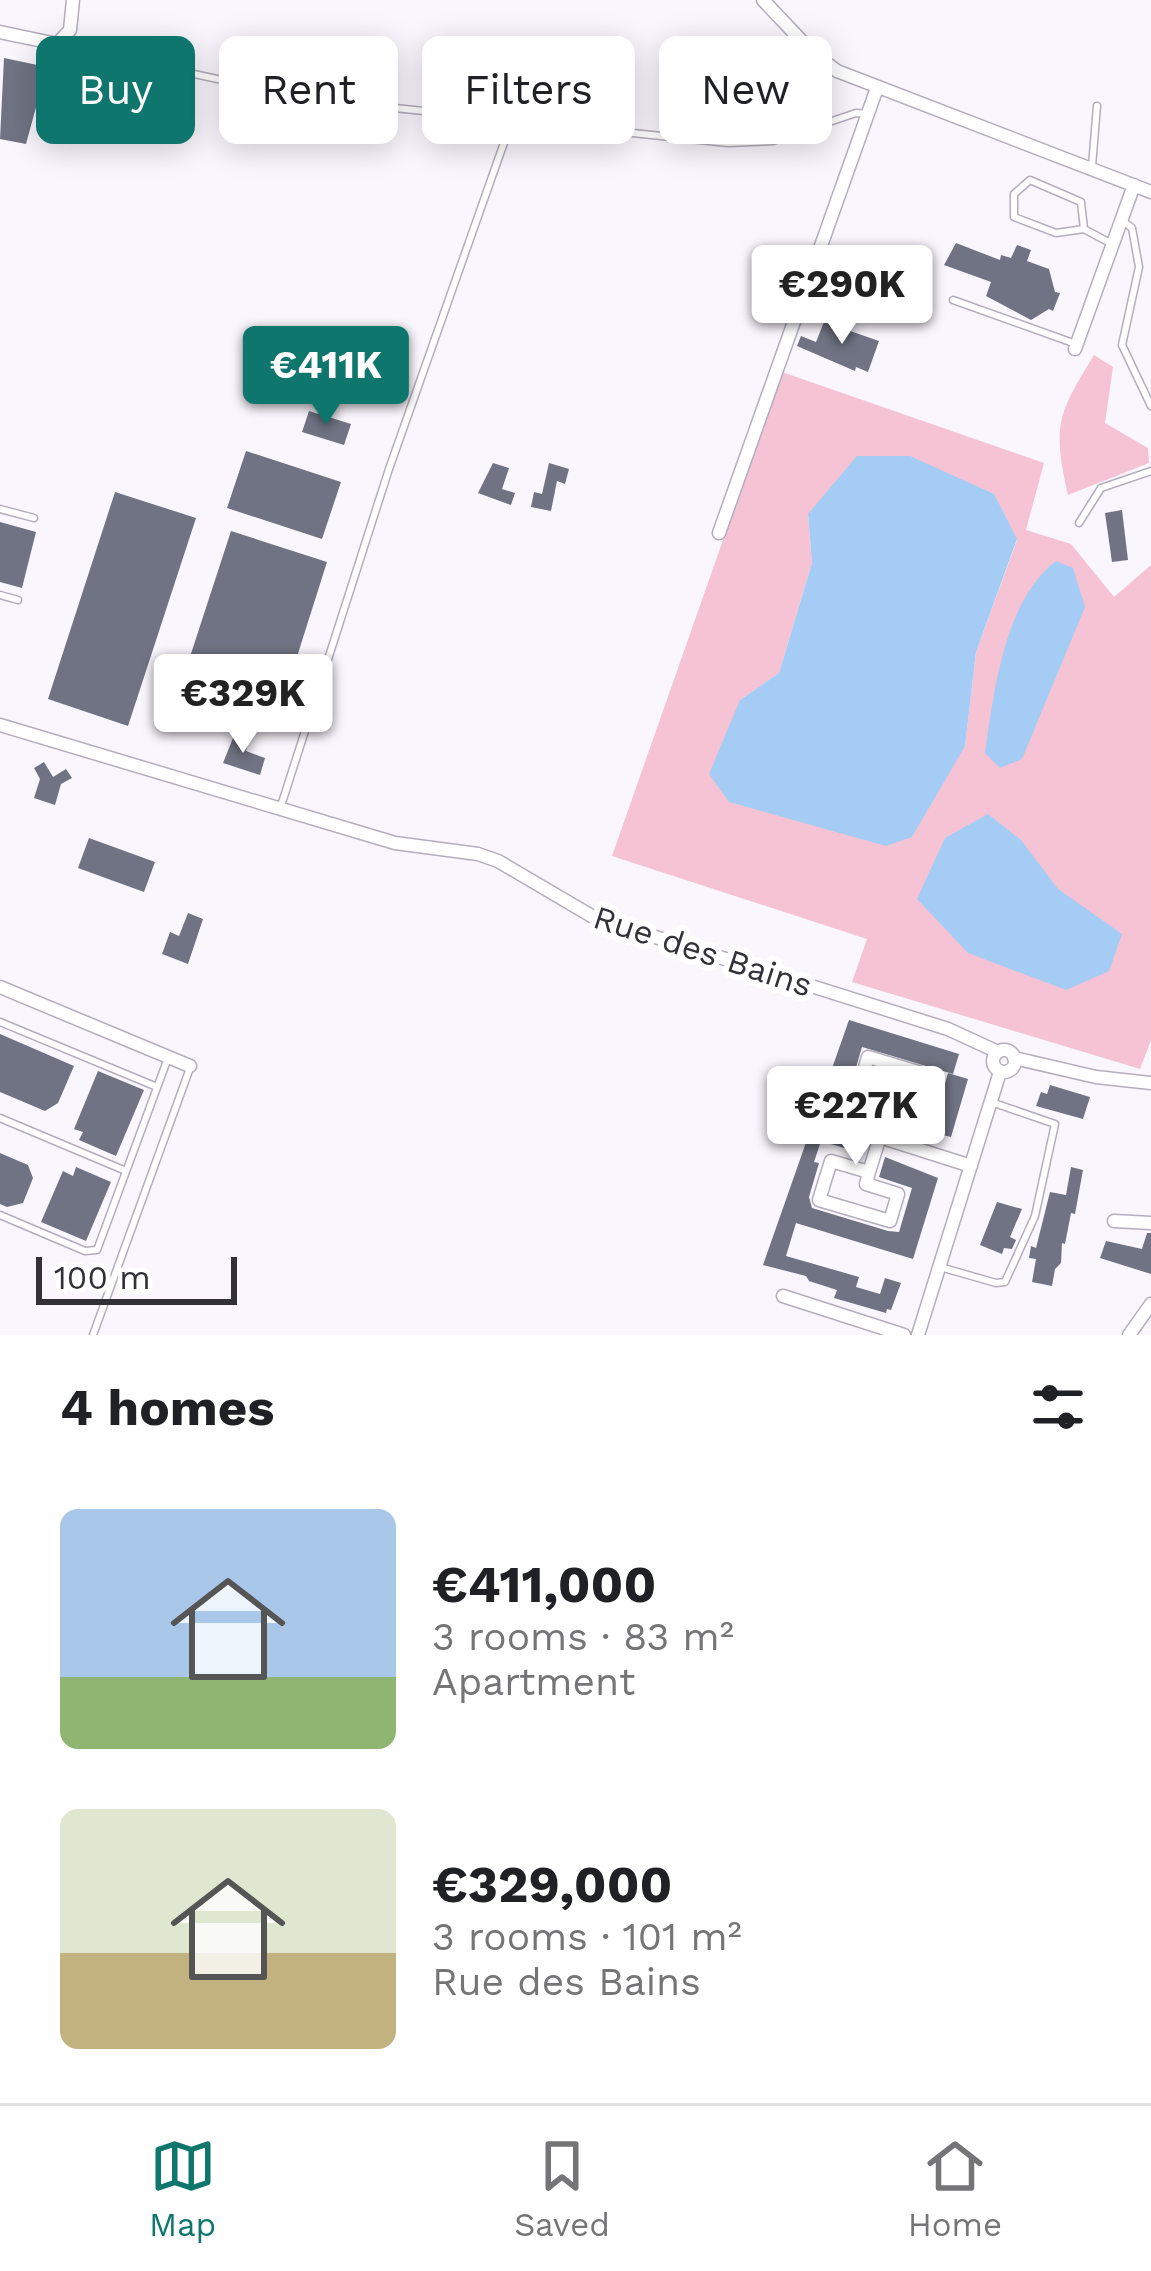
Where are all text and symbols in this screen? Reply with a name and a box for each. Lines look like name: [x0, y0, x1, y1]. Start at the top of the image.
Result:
chip: Buy: [36, 36, 195, 144]
chip: Rent: [219, 36, 398, 144]
chip: Filters: [422, 36, 635, 144]
chip: New: [659, 36, 832, 144]
pin: €290K: [758, 245, 926, 347]
text: €290K: [779, 261, 905, 306]
pin: €411K: [242, 326, 410, 428]
text: €411K: [270, 342, 382, 387]
pin: €329K: [159, 654, 327, 756]
text: €329K: [181, 670, 305, 715]
street label: Rue des Bains: [589, 897, 817, 1005]
pin: €227K: [772, 1066, 940, 1168]
text: €227K: [794, 1082, 918, 1127]
scale bar: [36, 1251, 237, 1304]
text: 100 m: [54, 1258, 151, 1297]
icon: filters: [1025, 1374, 1091, 1440]
text: 4 homes: [60, 1378, 274, 1437]
text: €411,000: [432, 1555, 656, 1614]
icon: home: [156, 1557, 300, 1701]
text: 3 rooms · 83 m²: [432, 1614, 734, 1659]
text: Apartment: [432, 1659, 635, 1704]
text: €329,000: [432, 1855, 672, 1914]
icon: home: [156, 1857, 300, 2001]
text: 3 rooms · 101 m²: [432, 1914, 742, 1959]
text: Rue des Bains: [432, 1959, 701, 2004]
tab: Map: [149, 2133, 216, 2244]
tab: Saved: [514, 2133, 610, 2244]
tab: Home: [908, 2133, 1002, 2244]

